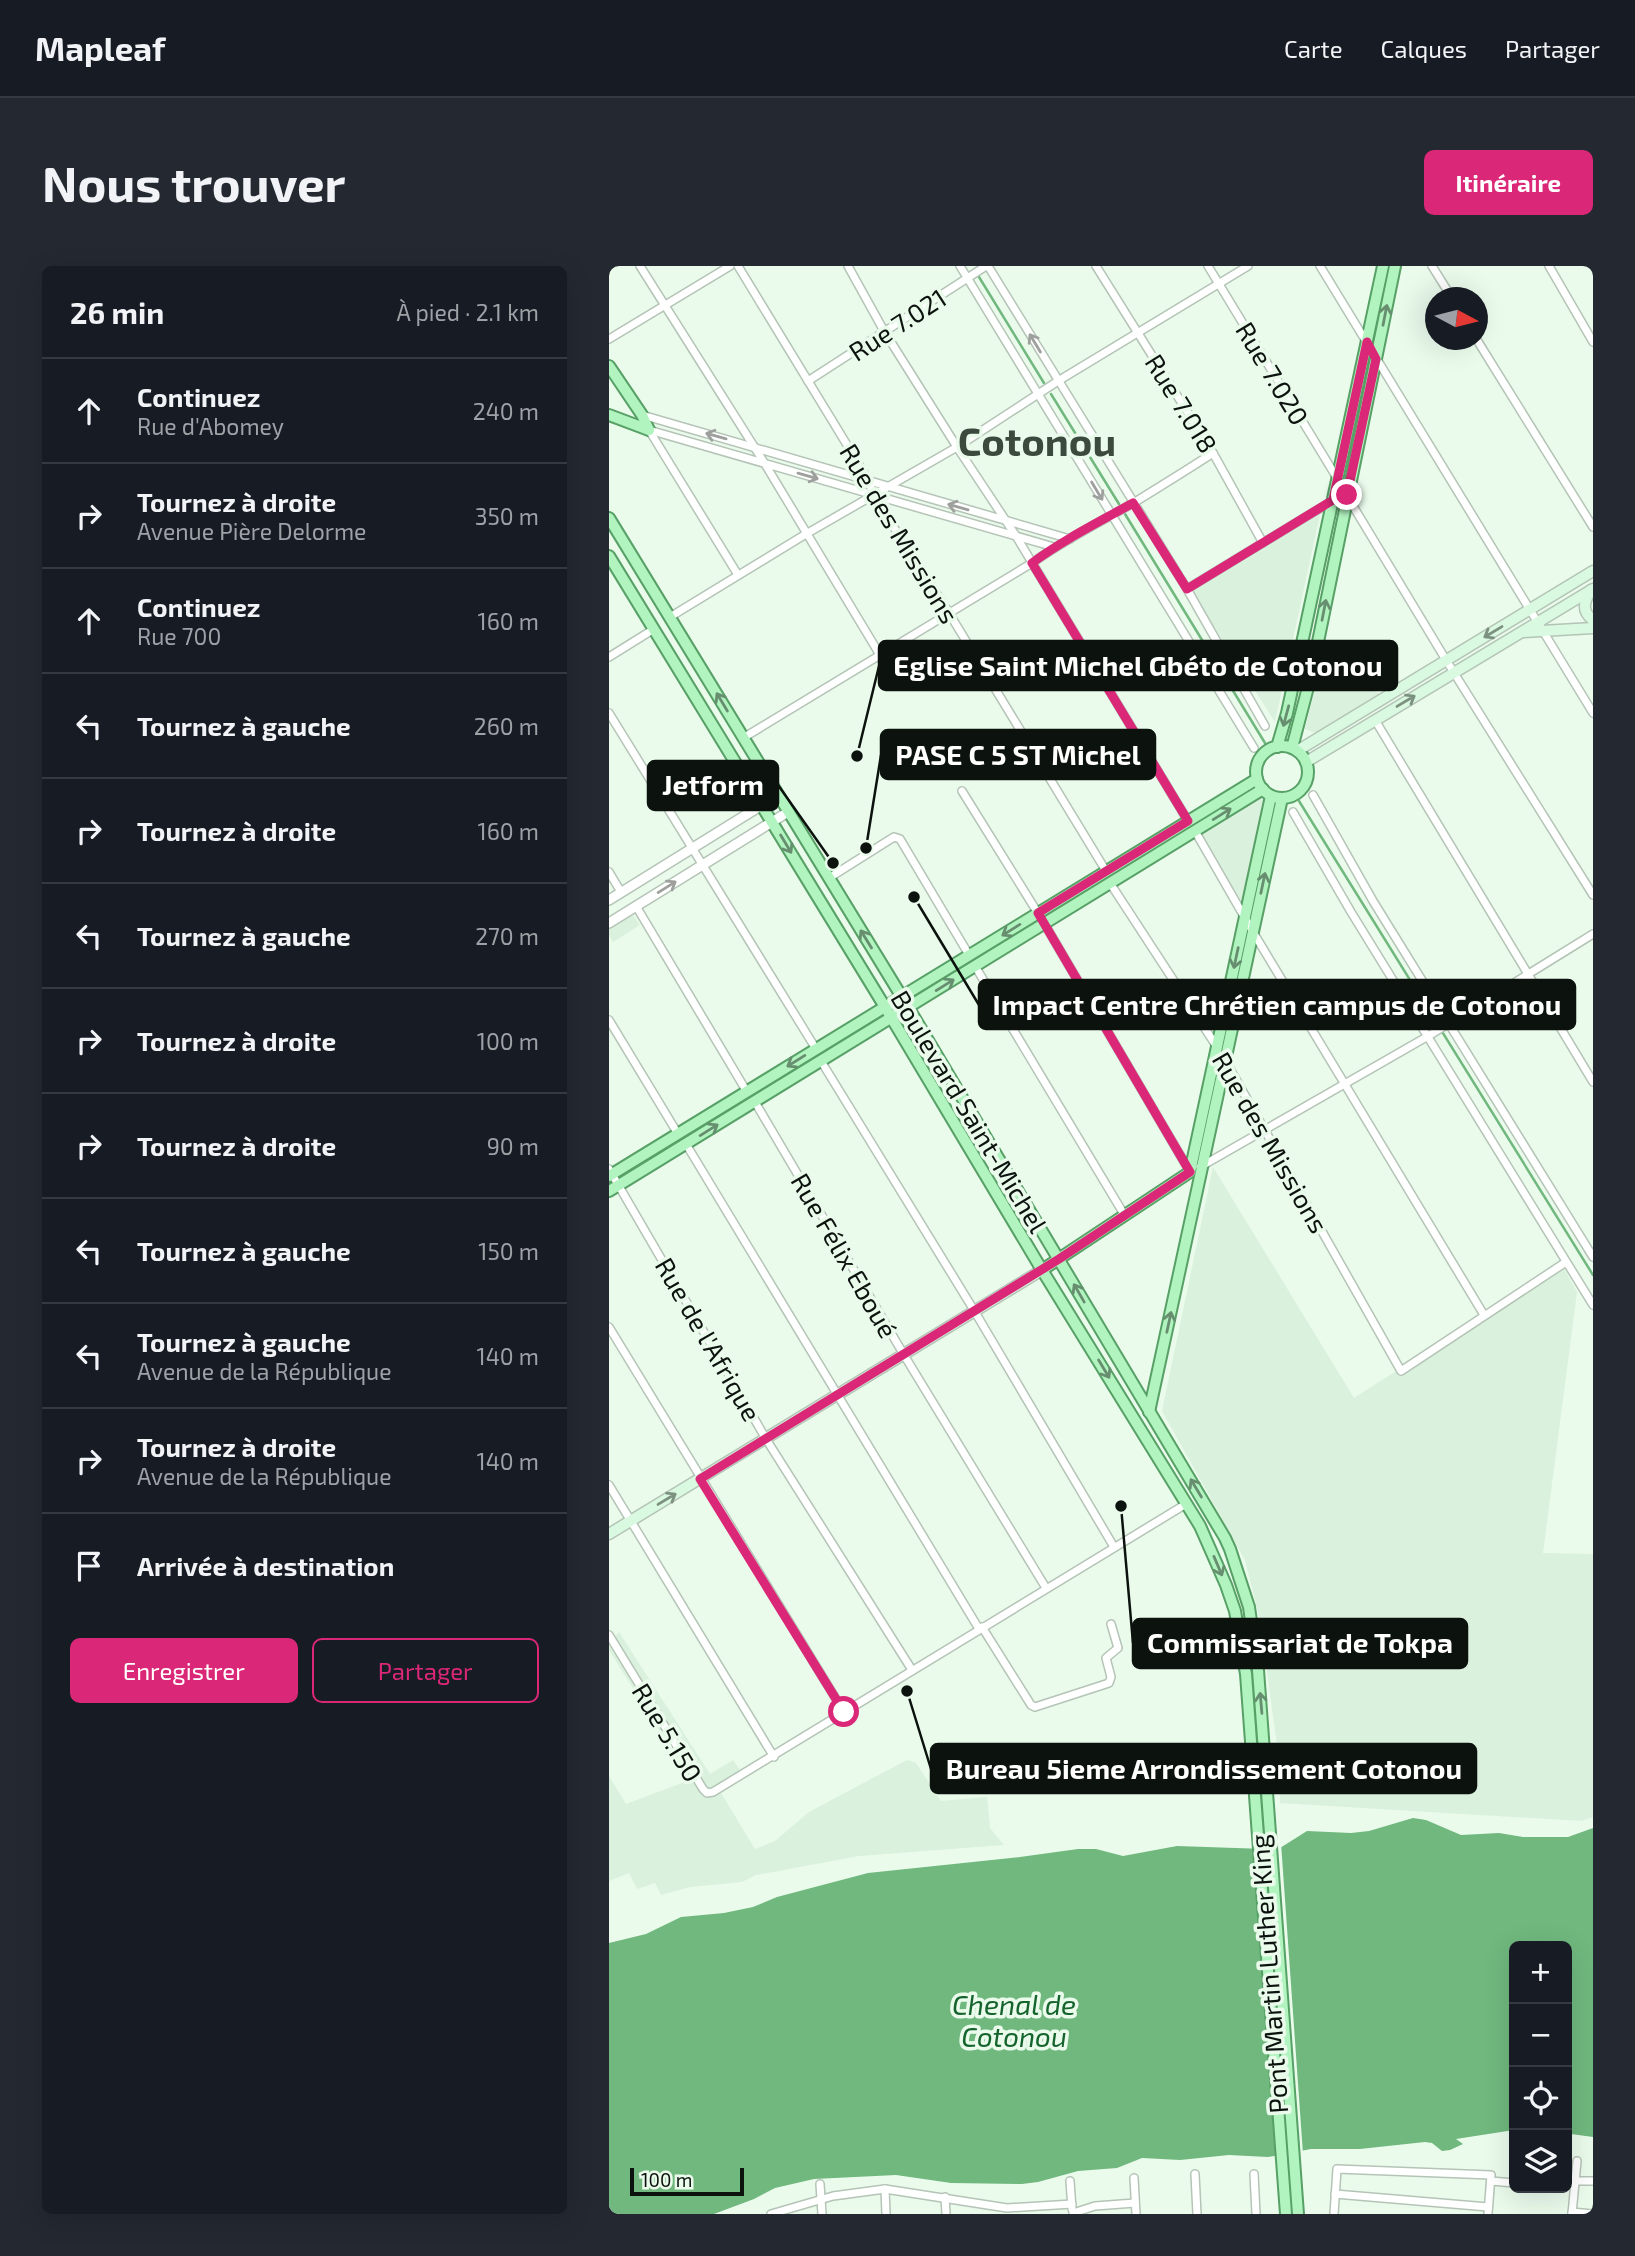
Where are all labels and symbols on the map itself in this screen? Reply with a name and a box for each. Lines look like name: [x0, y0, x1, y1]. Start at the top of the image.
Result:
street label: Rue 7.021: [843, 281, 951, 367]
north arrow: [1425, 287, 1488, 350]
one-way arrow: [1379, 304, 1392, 327]
street label: Rue 7.020: [1230, 316, 1316, 430]
one-way arrow: [1028, 334, 1042, 354]
street label: Rue 7.018: [1140, 348, 1224, 458]
district label: Cotonou: [958, 416, 1116, 464]
one-way arrow: [705, 429, 728, 442]
street label: Rue des Missions: [834, 438, 966, 628]
one-way arrow: [797, 470, 819, 483]
route end: [1331, 479, 1362, 510]
one-way arrow: [1091, 481, 1105, 501]
one-way arrow: [947, 499, 969, 512]
one-way arrow: [1318, 599, 1331, 622]
one-way arrow: [1483, 625, 1503, 639]
callout: Eglise Saint Michel Gbéto de Cotonou: [879, 641, 1397, 690]
text: Eglise Saint Michel Gbéto de Cotonou: [893, 648, 1383, 682]
one-way arrow: [715, 693, 729, 713]
one-way arrow: [1396, 694, 1416, 708]
one-way arrow: [1279, 704, 1292, 727]
callout: PASE C 5 ST Michel: [881, 730, 1155, 779]
text: PASE C 5 ST Michel: [895, 737, 1142, 771]
callout: Jetform: [648, 761, 778, 810]
text: Jetform: [662, 767, 764, 801]
one-way arrow: [1211, 807, 1231, 821]
one-way arrow: [779, 833, 793, 853]
one-way arrow: [1257, 872, 1271, 895]
one-way arrow: [657, 879, 676, 894]
one-way arrow: [1001, 923, 1021, 937]
one-way arrow: [858, 929, 872, 949]
one-way arrow: [1229, 946, 1243, 969]
one-way arrow: [934, 977, 954, 991]
callout: Impact Centre Chrétien campus de Cotonou: [979, 980, 1575, 1029]
street label: Boulevard Saint-Michel: [885, 984, 1055, 1238]
text: Impact Centre Chrétien campus de Cotonou: [993, 987, 1561, 1021]
street label: Rue des Missions: [1207, 1046, 1335, 1238]
one-way arrow: [786, 1055, 806, 1069]
one-way arrow: [698, 1122, 718, 1136]
street label: Rue Félix Eboué: [785, 1167, 905, 1343]
street label: Rue de l'Afrique: [650, 1252, 768, 1426]
one-way arrow: [1072, 1284, 1086, 1304]
one-way arrow: [1162, 1311, 1176, 1334]
one-way arrow: [1097, 1359, 1111, 1379]
one-way arrow: [1189, 1479, 1203, 1499]
one-way arrow: [657, 1491, 677, 1505]
one-way arrow: [1213, 1554, 1226, 1576]
callout: Commissariat de Tokpa: [1133, 1619, 1467, 1668]
text: Commissariat de Tokpa: [1147, 1625, 1453, 1659]
street label: Rue 5.150: [627, 1677, 709, 1787]
one-way arrow: [1254, 1692, 1267, 1715]
route start: [828, 1696, 859, 1727]
callout: Bureau 5ieme Arrondissement Cotonou: [931, 1744, 1476, 1793]
text: Bureau 5ieme Arrondissement Cotonou: [946, 1751, 1462, 1785]
street label: Pont Martin Luther King: [1243, 1833, 1293, 2115]
water label: Chenal de Cotonou: [952, 1987, 1076, 2053]
scale bar: [630, 2165, 744, 2197]

